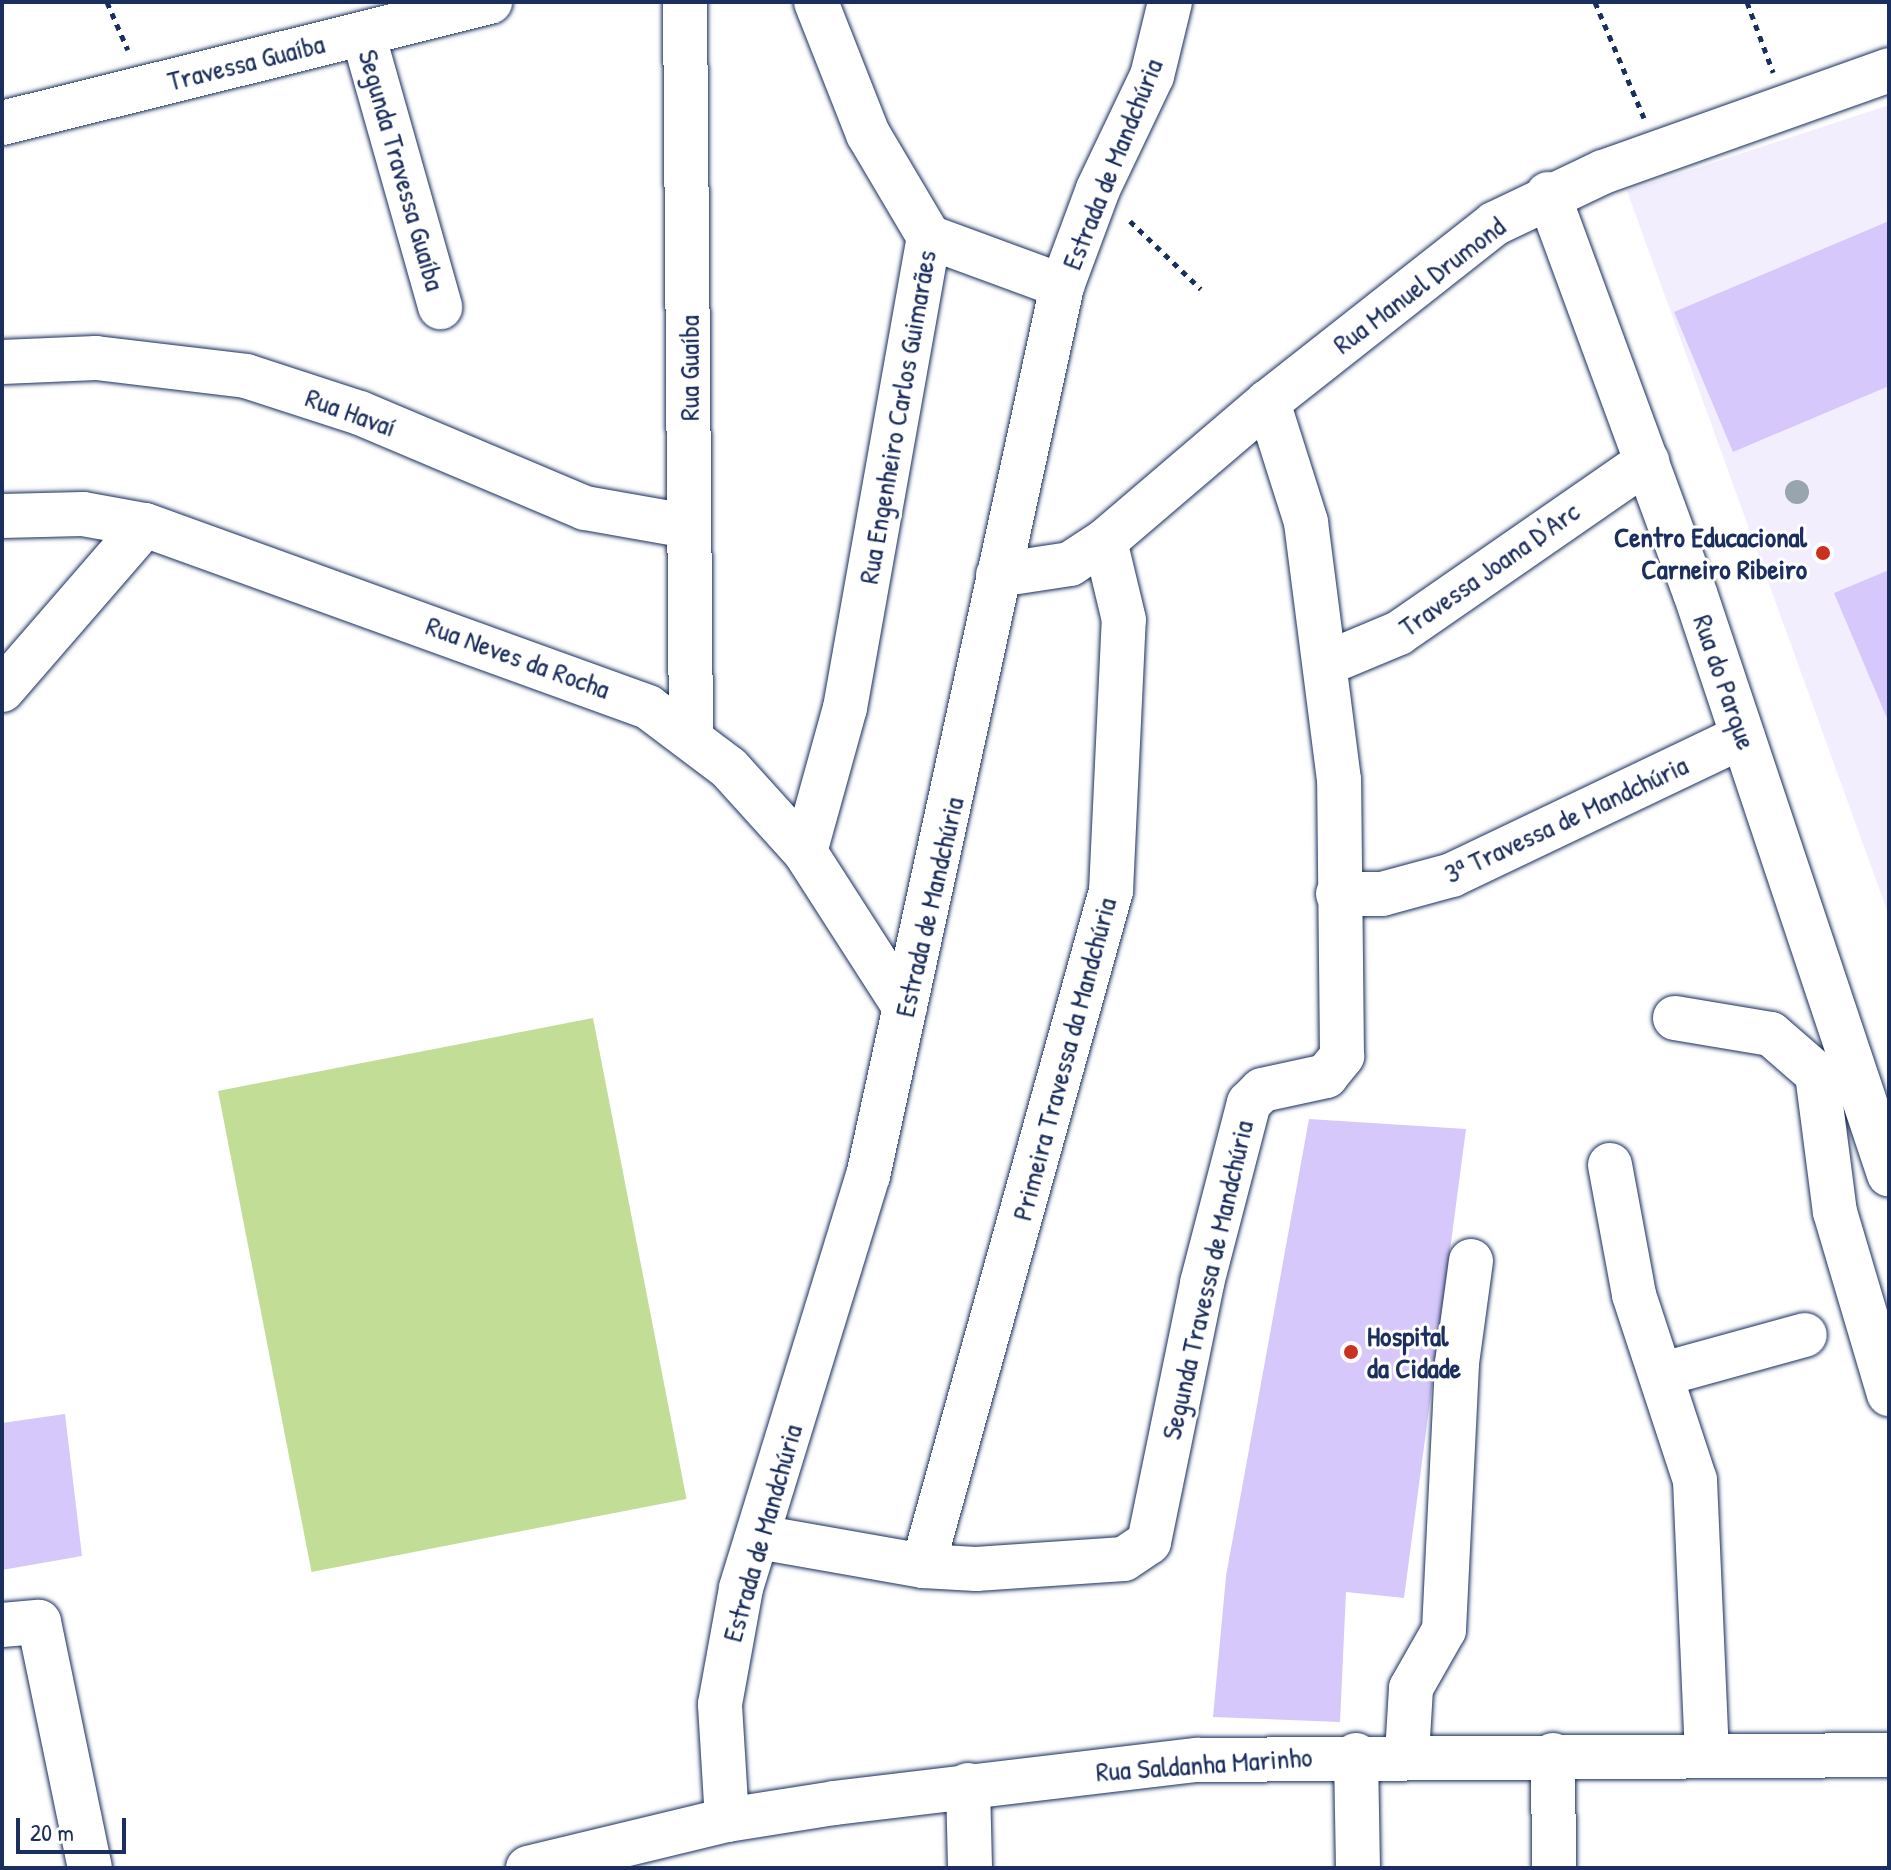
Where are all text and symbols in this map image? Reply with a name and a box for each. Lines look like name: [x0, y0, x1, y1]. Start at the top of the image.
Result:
street label: Travessa Guaíba: [164, 26, 328, 98]
street label: Segunda Travessa Guaíba: [352, 46, 452, 294]
street label: Estrada de Mandchúria: [1054, 54, 1170, 274]
street label: Rua Manuel Drumond: [1326, 209, 1512, 361]
street label: Rua Engenheiro Carlos Guimarães: [851, 248, 943, 586]
street label: Rua Guaíba: [672, 315, 706, 421]
street label: Rua Havaí: [301, 380, 401, 444]
street label: Travessa Joana D'Arc: [1393, 494, 1585, 644]
place label: Centro Educacional Carneiro Ribeiro: [1614, 520, 1807, 586]
marker: Centro Educacional Carneiro Ribeiro: [1814, 544, 1832, 562]
street label: Rua Neves da Rocha: [422, 608, 614, 706]
street label: Rua do Parque: [1686, 610, 1764, 754]
street label: 3ª Travessa de Mandchúria: [1439, 748, 1693, 890]
street label: Estrada de Mandchúria: [887, 794, 971, 1020]
street label: Primeira Travessa da Mandchúria: [1005, 894, 1123, 1224]
street label: Segunda Travessa de Mandchúria: [1154, 1117, 1260, 1443]
place label: Hospital da Cidade: [1367, 1319, 1461, 1385]
marker: Hospital da Cidade: [1342, 1343, 1360, 1361]
street label: Estrada de Mandchúria: [715, 1420, 809, 1646]
street label: Rua Saldanha Marinho: [1095, 1740, 1313, 1788]
scale bar: [20, 1802, 130, 1852]
text: 20 m: [30, 1816, 74, 1848]

